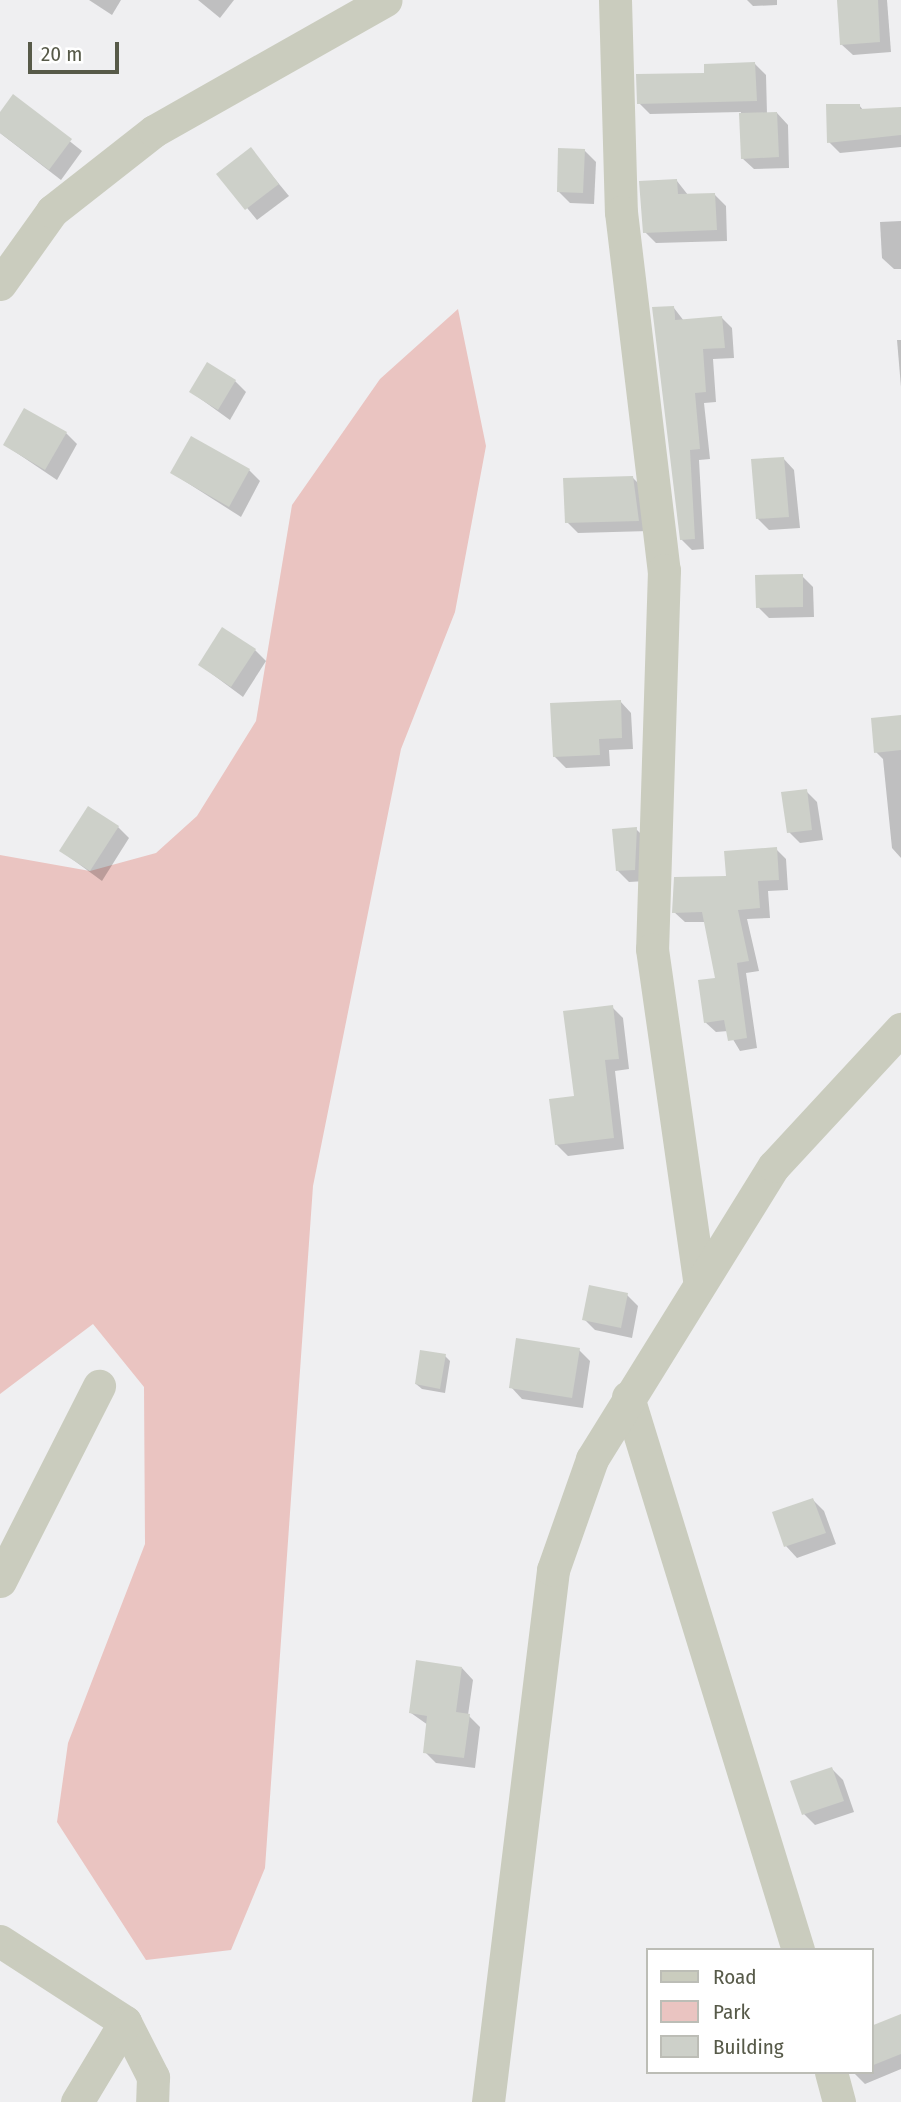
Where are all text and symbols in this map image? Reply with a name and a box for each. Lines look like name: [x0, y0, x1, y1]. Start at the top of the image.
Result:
scale bar: [32, 28, 122, 72]
text: 20 m: [41, 41, 82, 67]
legend: [646, 1948, 873, 2074]
text: Road: [713, 1964, 757, 1990]
text: Park: [713, 1999, 750, 2025]
text: Building: [713, 2034, 784, 2060]

